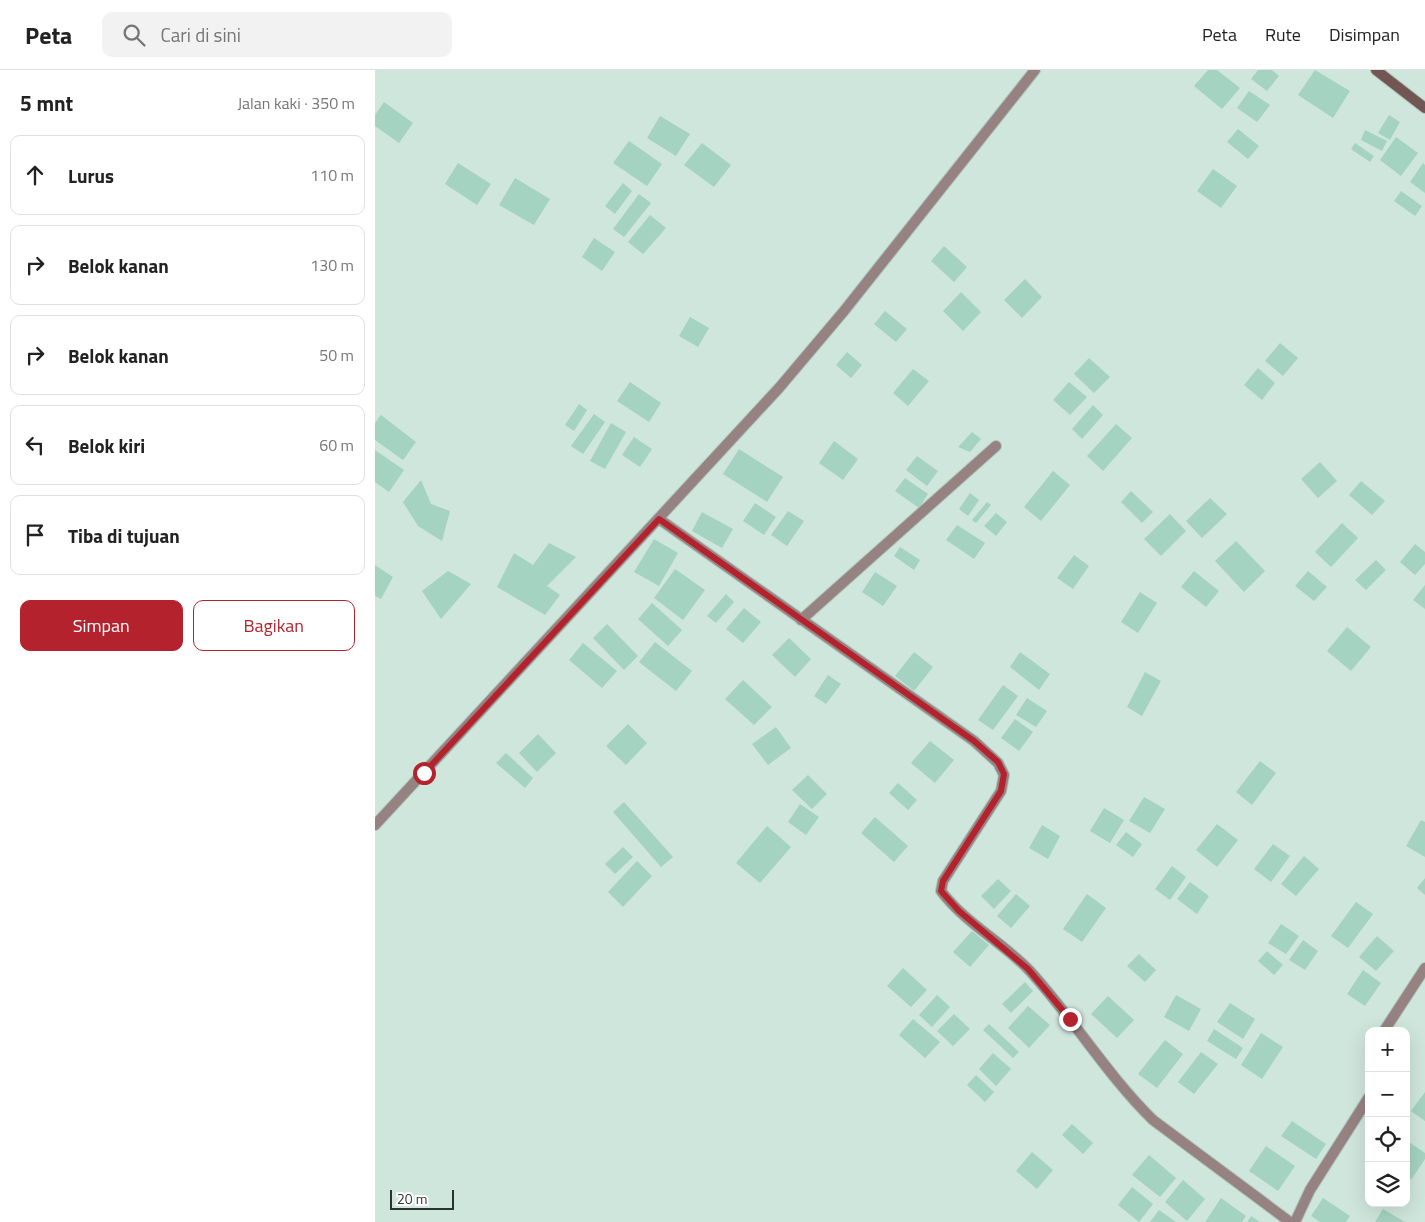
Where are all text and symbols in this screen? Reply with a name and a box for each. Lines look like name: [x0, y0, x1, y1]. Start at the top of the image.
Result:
search box: [102, 12, 452, 57]
text: Peta: [25, 17, 72, 53]
text: Cari di sini: [160, 20, 241, 49]
icon: search: [120, 21, 148, 49]
text: Peta: [1202, 21, 1237, 48]
text: Rute: [1265, 21, 1301, 48]
text: Disimpan: [1329, 21, 1400, 48]
text: 5 mnt: [20, 87, 73, 119]
text: Jalan kaki · 350 m: [237, 91, 355, 115]
icon: ahead: [21, 161, 49, 189]
text: Lurus: [68, 161, 114, 190]
text: 110 m: [310, 163, 354, 187]
icon: right: [21, 251, 49, 279]
text: Belok kanan: [68, 251, 169, 280]
text: 130 m: [310, 253, 354, 277]
icon: right: [21, 341, 49, 369]
text: Belok kanan: [68, 341, 169, 370]
text: 50 m: [319, 343, 354, 367]
icon: left: [21, 431, 49, 459]
text: Belok kiri: [68, 431, 145, 460]
text: 60 m: [319, 433, 354, 457]
icon: arrive: [21, 521, 49, 549]
text: Tiba di tujuan: [68, 521, 180, 550]
button: Simpan: [20, 600, 183, 651]
button: Bagikan: [193, 600, 355, 651]
route start: [413, 762, 436, 785]
route end: [1059, 1008, 1082, 1031]
map controls: [1365, 1027, 1410, 1207]
button: +: [1365, 1027, 1410, 1072]
button: −: [1365, 1072, 1410, 1117]
button: locate: [1365, 1117, 1410, 1162]
button: layers: [1365, 1162, 1410, 1207]
scale bar: [390, 1187, 454, 1210]
text: 20 m: [397, 1188, 427, 1209]

